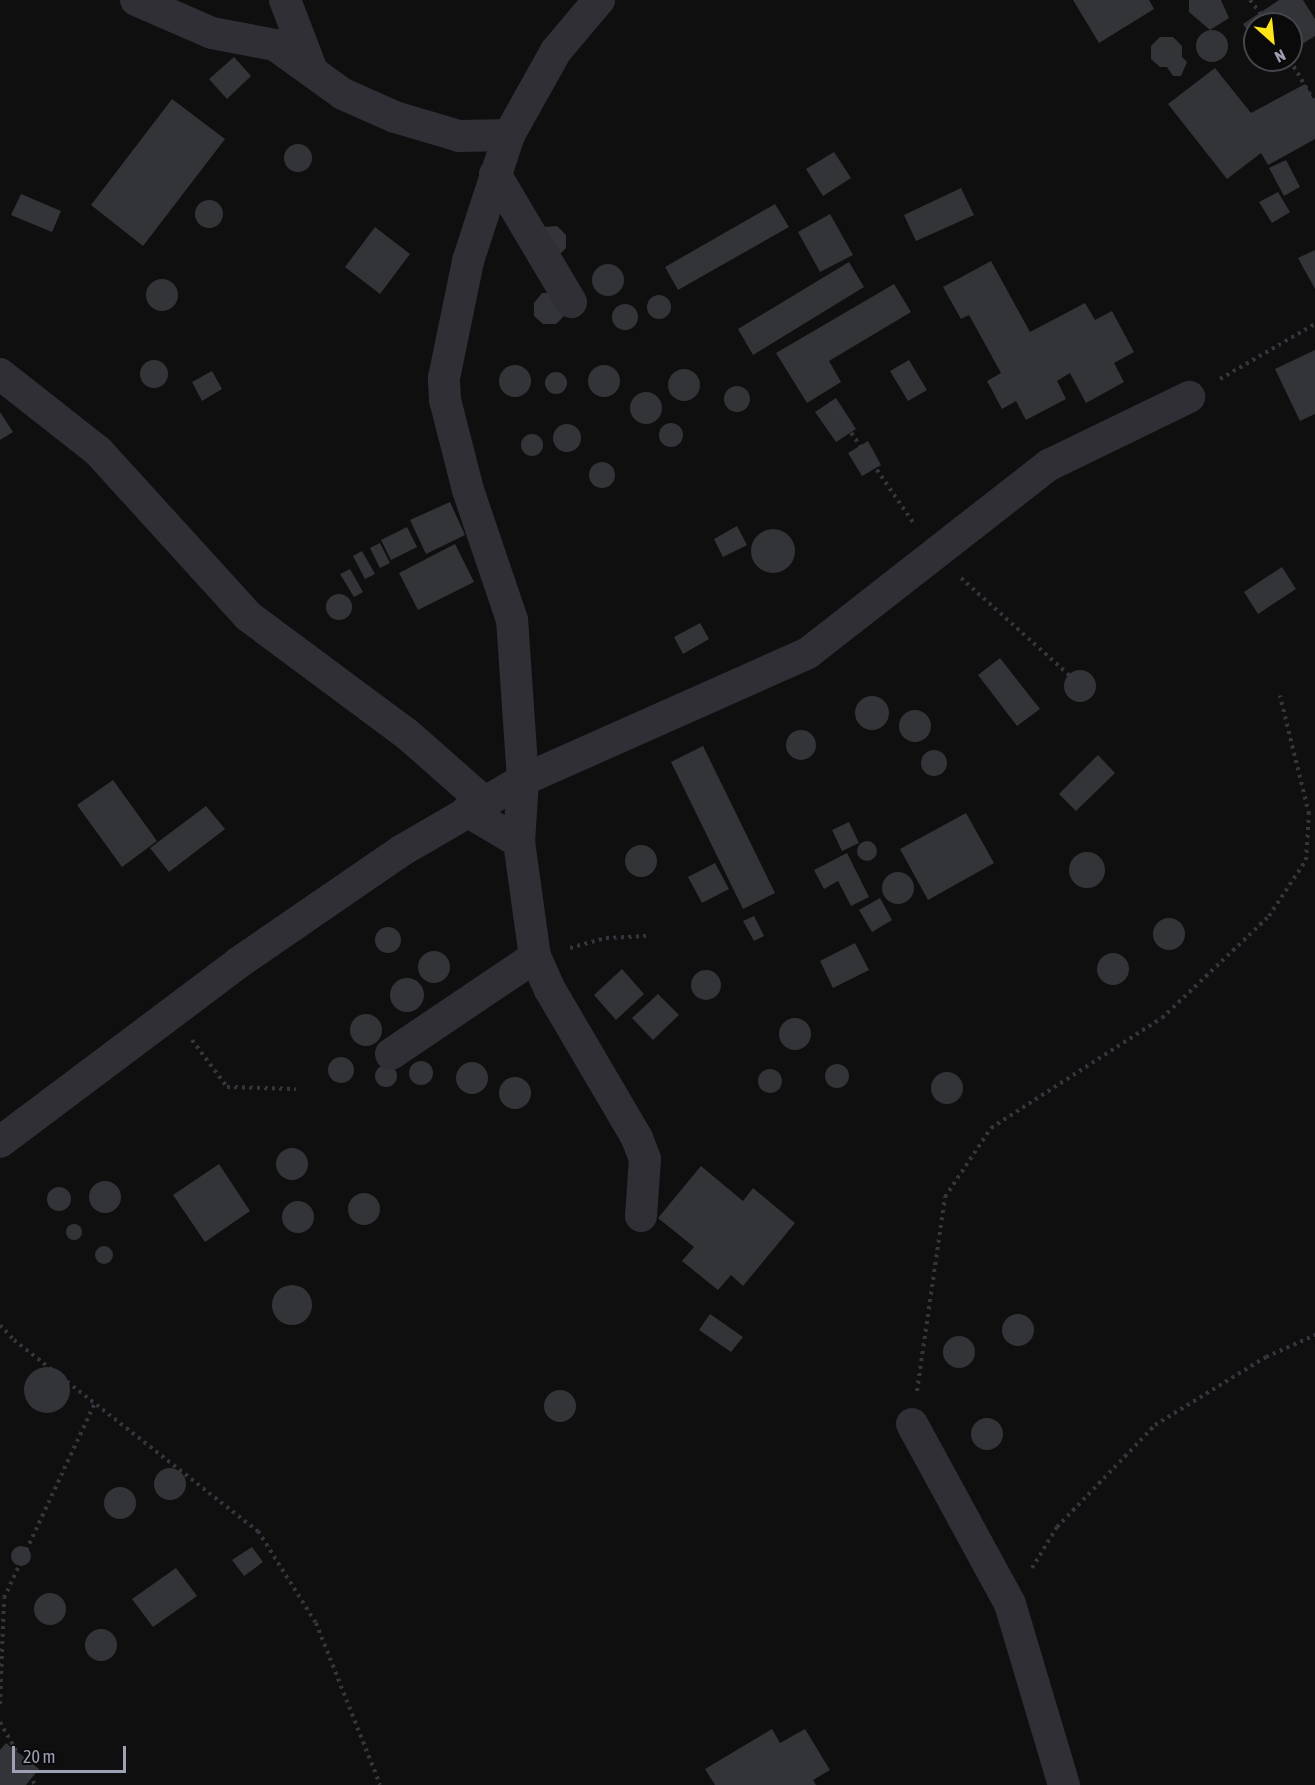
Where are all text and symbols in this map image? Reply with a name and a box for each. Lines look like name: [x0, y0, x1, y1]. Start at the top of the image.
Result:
north arrow: [1243, 12, 1303, 72]
text: N: [1272, 46, 1289, 66]
scale bar: [15, 1734, 129, 1772]
text: 20 m: [23, 1746, 55, 1767]

